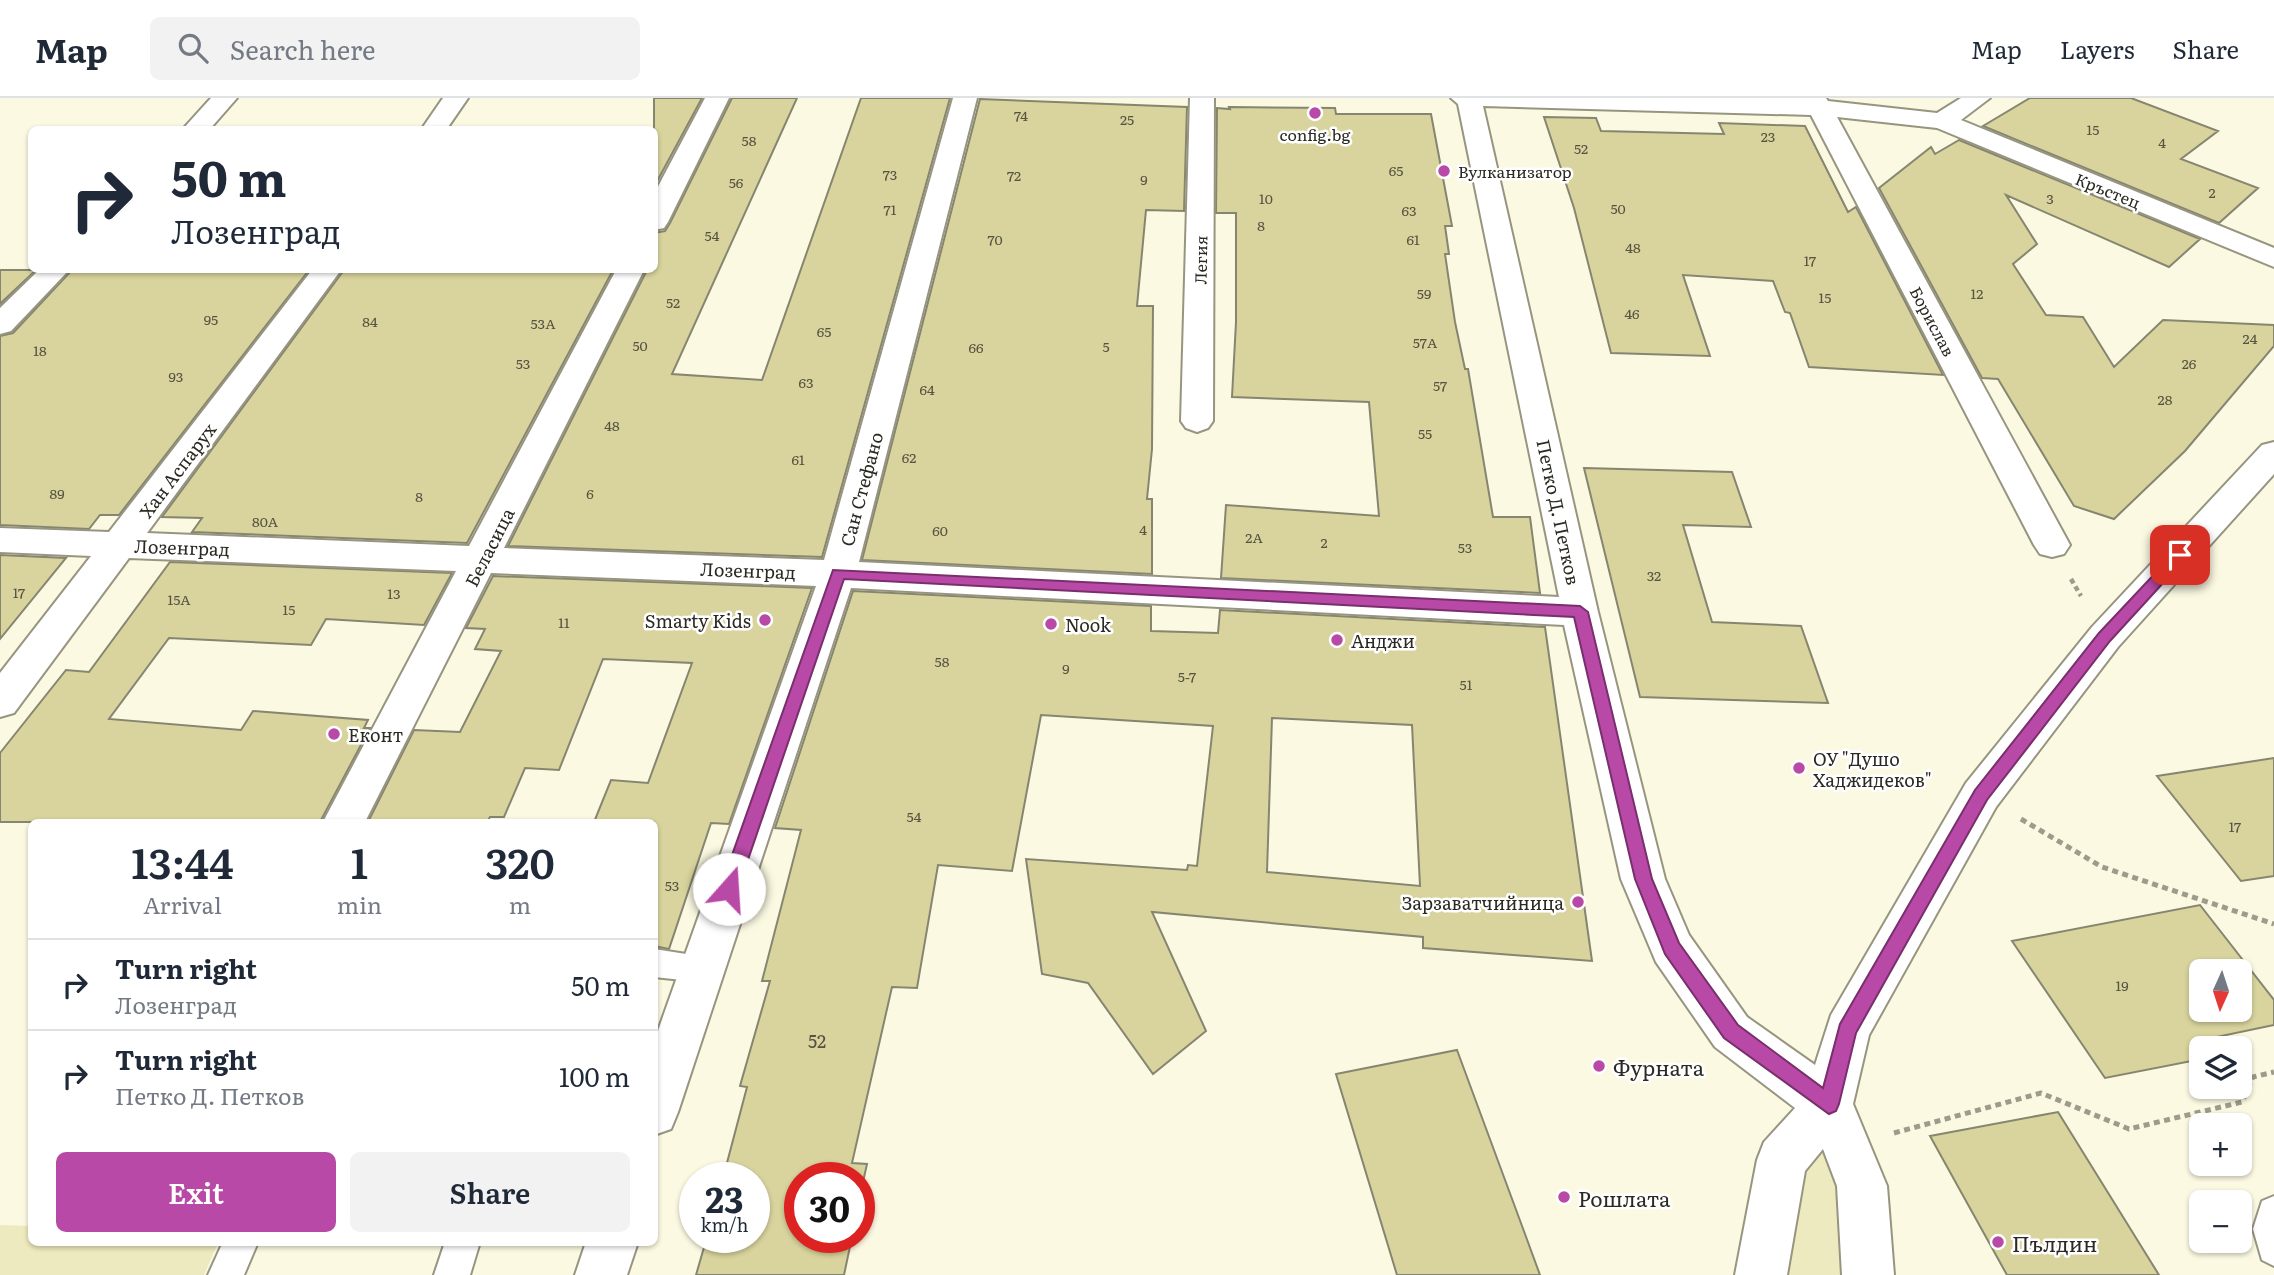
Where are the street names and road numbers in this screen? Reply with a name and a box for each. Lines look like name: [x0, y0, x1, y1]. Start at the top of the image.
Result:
street label: Кръстец: [2072, 166, 2144, 214]
street label: Легия: [1188, 235, 1212, 285]
street label: Борислав: [1905, 282, 1961, 360]
street label: Хан Аспарух: [132, 416, 222, 523]
street label: Сан Стефано: [833, 429, 889, 549]
street label: Петко Д. Петков: [1530, 437, 1588, 587]
street label: Беласица: [458, 503, 521, 591]
street label: Лозенград: [134, 532, 230, 562]
street label: Лозенград: [700, 555, 796, 585]

